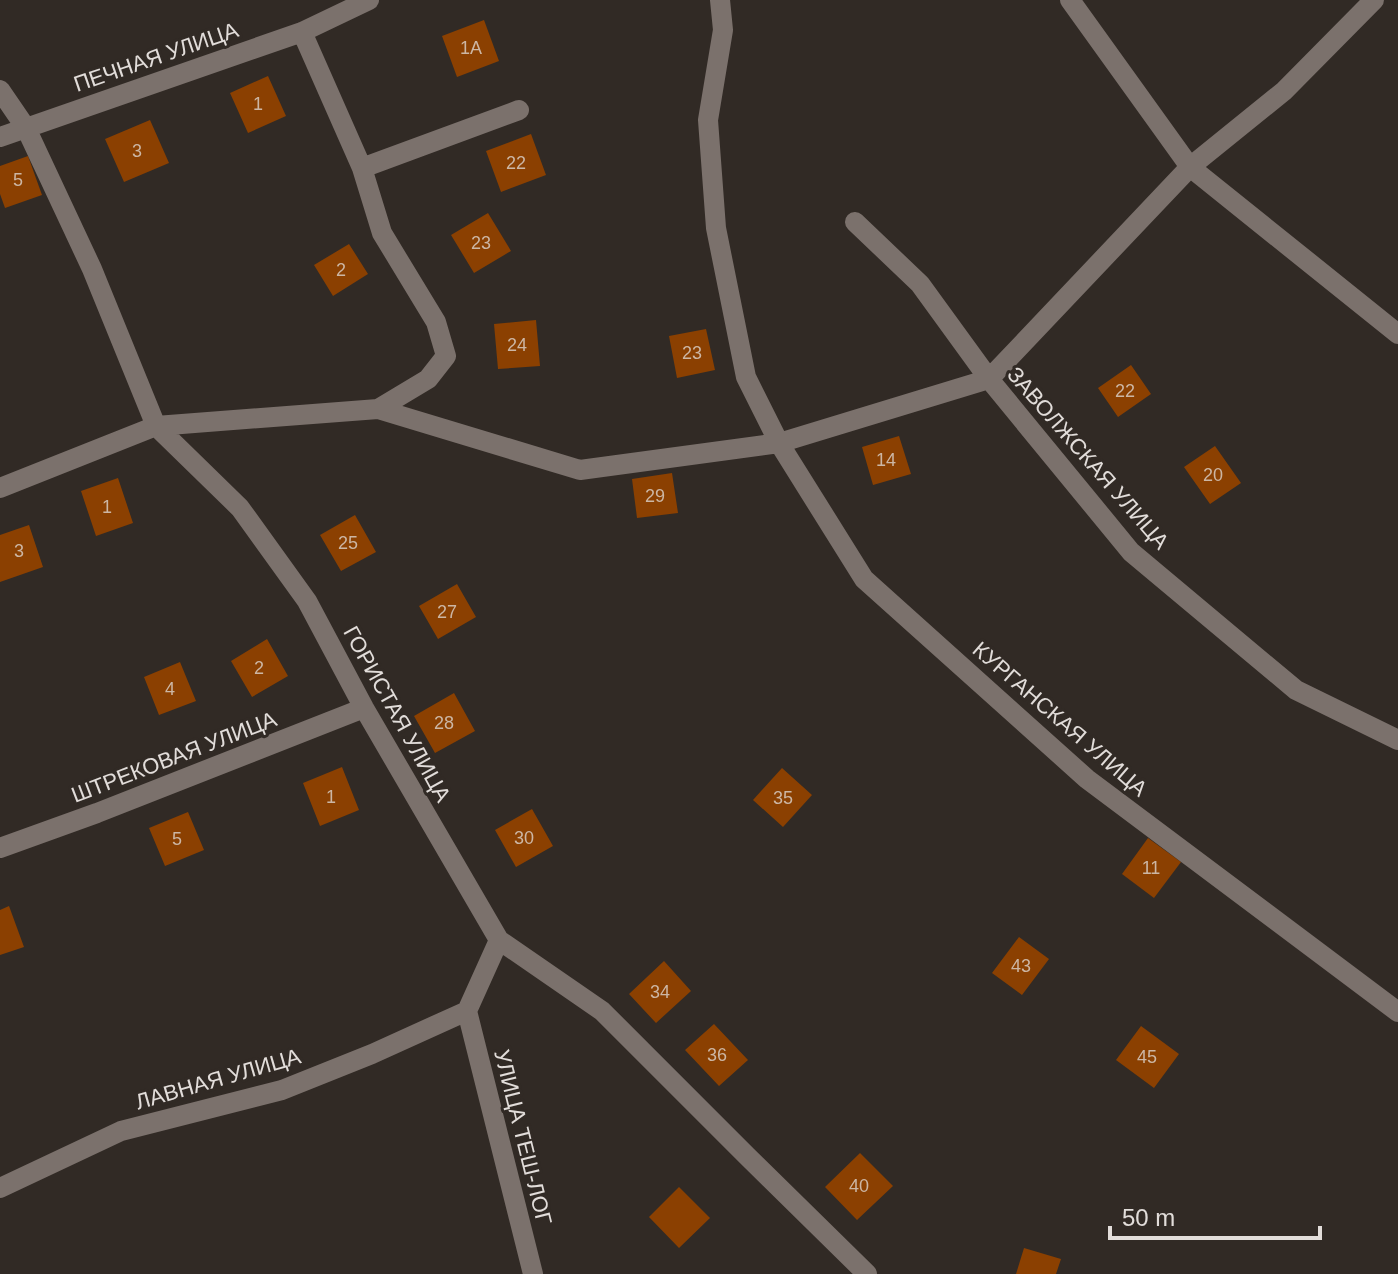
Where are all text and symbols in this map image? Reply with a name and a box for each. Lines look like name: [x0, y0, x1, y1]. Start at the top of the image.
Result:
street label: ПЕЧНАЯ УЛИЦА: [71, 17, 242, 97]
house number: 1А: [460, 38, 482, 58]
house number: 1: [253, 94, 263, 114]
house number: 3: [132, 141, 142, 161]
house number: 22: [506, 153, 526, 173]
house number: 5: [13, 170, 23, 190]
house number: 23: [471, 233, 491, 253]
house number: 2: [336, 260, 346, 280]
house number: 24: [507, 335, 527, 355]
house number: 23: [682, 343, 702, 363]
street label: ЗАВОЛЖСКАЯ УЛИЦА: [1002, 362, 1174, 554]
house number: 22: [1115, 381, 1135, 401]
house number: 14: [876, 450, 896, 470]
house number: 20: [1203, 465, 1223, 485]
house number: 29: [645, 486, 665, 506]
house number: 1: [102, 497, 112, 517]
house number: 25: [338, 533, 358, 553]
house number: 3: [14, 541, 24, 561]
house number: 27: [437, 602, 457, 622]
street label: ГОРИСТАЯ УЛИЦА: [338, 622, 456, 807]
street label: КУРГАНСКАЯ УЛИЦА: [968, 637, 1152, 802]
house number: 2: [254, 658, 264, 678]
house number: 4: [165, 679, 175, 699]
street label: ШТРЕКОВАЯ УЛИЦА: [68, 706, 280, 808]
house number: 28: [434, 713, 454, 733]
house number: 1: [326, 787, 336, 807]
house number: 35: [773, 788, 793, 808]
house number: 30: [514, 828, 534, 848]
house number: 5: [172, 829, 182, 849]
house number: 11: [1142, 858, 1160, 878]
house number: 43: [1011, 956, 1031, 976]
house number: 34: [650, 982, 670, 1002]
street label: ЛАВНАЯ УЛИЦА: [132, 1043, 304, 1115]
house number: 36: [707, 1045, 727, 1065]
street label: УЛИЦА ТЕШ-ЛОГ: [489, 1047, 557, 1227]
house number: 45: [1137, 1047, 1157, 1067]
house number: 40: [849, 1176, 869, 1196]
scale bar: [1110, 1190, 1320, 1240]
text: 50 m: [1122, 1204, 1175, 1231]

